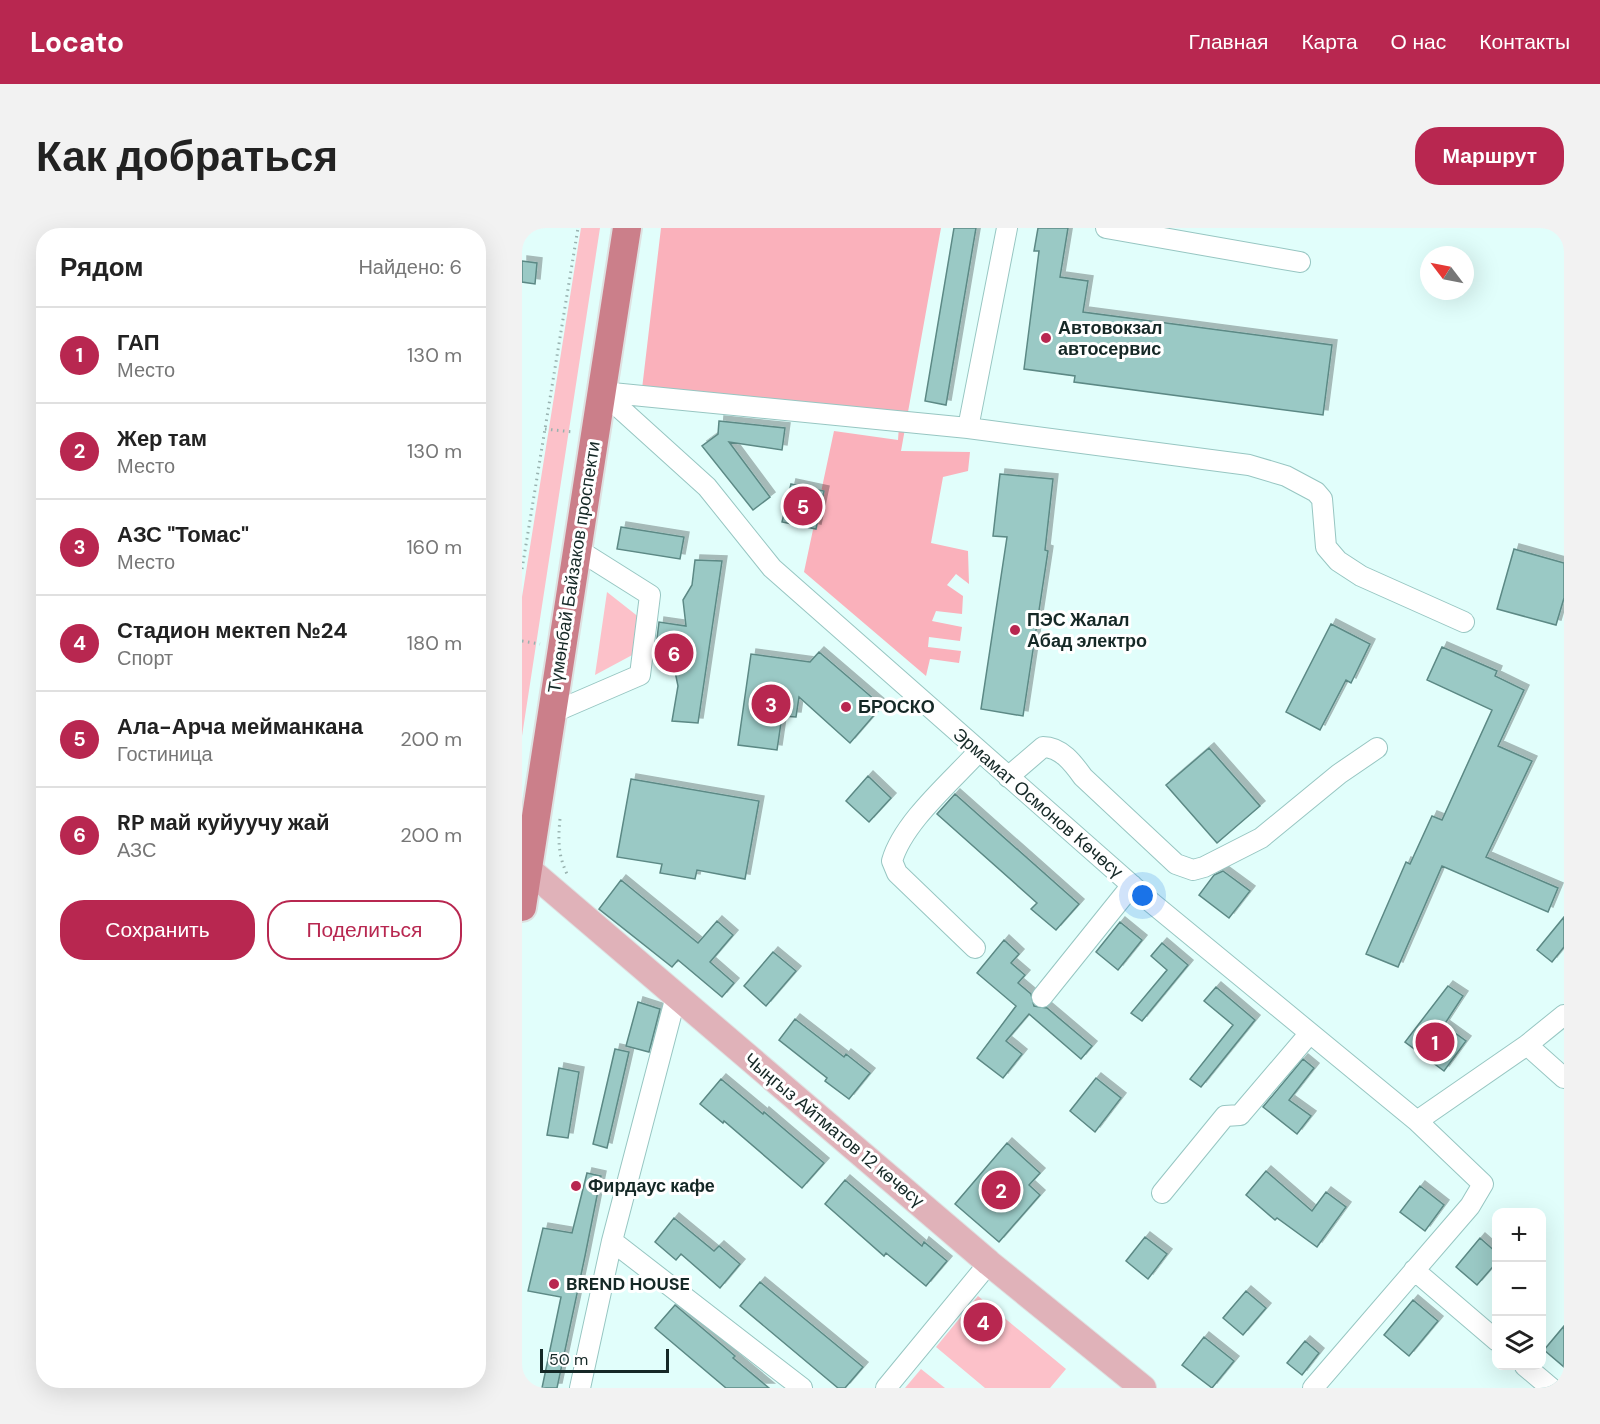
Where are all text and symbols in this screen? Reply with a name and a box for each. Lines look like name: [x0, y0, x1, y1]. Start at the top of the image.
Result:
text: Locato: [30, 24, 124, 61]
text: Главная: [1188, 28, 1268, 56]
text: Карта: [1301, 28, 1358, 56]
text: О нас: [1391, 28, 1446, 56]
text: Контакты: [1479, 28, 1570, 56]
button: Маршрут: [1415, 127, 1564, 185]
text: Как добраться: [36, 129, 338, 184]
north arrow: [1420, 246, 1474, 300]
text: Рядом: [60, 250, 143, 284]
text: Найдено: 6: [358, 254, 462, 280]
place label: Автовокзал автосервис: [1058, 316, 1162, 361]
text: ГАП: [117, 328, 160, 357]
marker: Автовокзал автосервис: [1039, 331, 1053, 345]
text: 1: [76, 342, 83, 368]
text: 130 m: [407, 342, 462, 368]
text: Место: [117, 357, 175, 383]
text: Жер там: [117, 424, 207, 453]
text: 2: [74, 438, 85, 464]
text: 130 m: [407, 438, 462, 464]
street label: Түмөнбай Байзаков проспекти: [542, 439, 606, 695]
text: Место: [117, 453, 175, 479]
pin: 5: [784, 484, 822, 528]
text: АЗС "Томас": [117, 520, 249, 549]
text: 3: [73, 534, 86, 560]
text: 160 m: [406, 534, 462, 560]
text: Место: [117, 549, 175, 575]
place label: ПЭС Жалал Абад электро: [1027, 608, 1147, 653]
text: Стадион мектеп №24: [117, 616, 348, 645]
marker: ПЭС Жалал Абад электро: [1008, 623, 1022, 637]
text: 4: [73, 630, 86, 656]
text: 180 m: [407, 630, 462, 656]
pin: 6: [654, 630, 694, 676]
text: Спорт: [117, 645, 173, 671]
pin: 3: [752, 682, 790, 726]
place label: БРОСКО: [858, 695, 935, 719]
marker: БРОСКО: [839, 700, 853, 714]
text: Ала-Арча мейманкана: [117, 712, 363, 741]
street label: Эрмамат Осмонов Көчөсү: [948, 722, 1128, 884]
text: 5: [73, 726, 86, 752]
text: 200 m: [400, 726, 462, 752]
text: Гостиница: [117, 741, 213, 767]
text: RP май куйуучу жай: [117, 808, 330, 837]
text: 6: [73, 822, 86, 848]
text: 200 m: [400, 822, 462, 848]
text: АЗС: [117, 837, 156, 863]
your location: [1128, 881, 1157, 910]
button: Сохранить: [60, 900, 255, 960]
button: Поделиться: [267, 900, 462, 960]
pin: 1: [1416, 1020, 1454, 1064]
street label: Чыңгыз Айтматов 12 көчөсү: [739, 1047, 929, 1213]
pin: 2: [982, 1168, 1020, 1212]
place label: Фирдаус кафе: [588, 1174, 715, 1198]
marker: Фирдаус кафе: [569, 1179, 583, 1193]
map controls: [1492, 1208, 1546, 1370]
button: +: [1492, 1208, 1546, 1262]
button: −: [1492, 1262, 1546, 1316]
place label: BREND HOUSE: [566, 1272, 690, 1296]
marker: BREND HOUSE: [547, 1277, 561, 1291]
pin: 4: [964, 1300, 1002, 1344]
button: layers: [1492, 1316, 1546, 1370]
scale bar: [540, 1346, 669, 1374]
text: 50 m: [549, 1349, 588, 1370]

